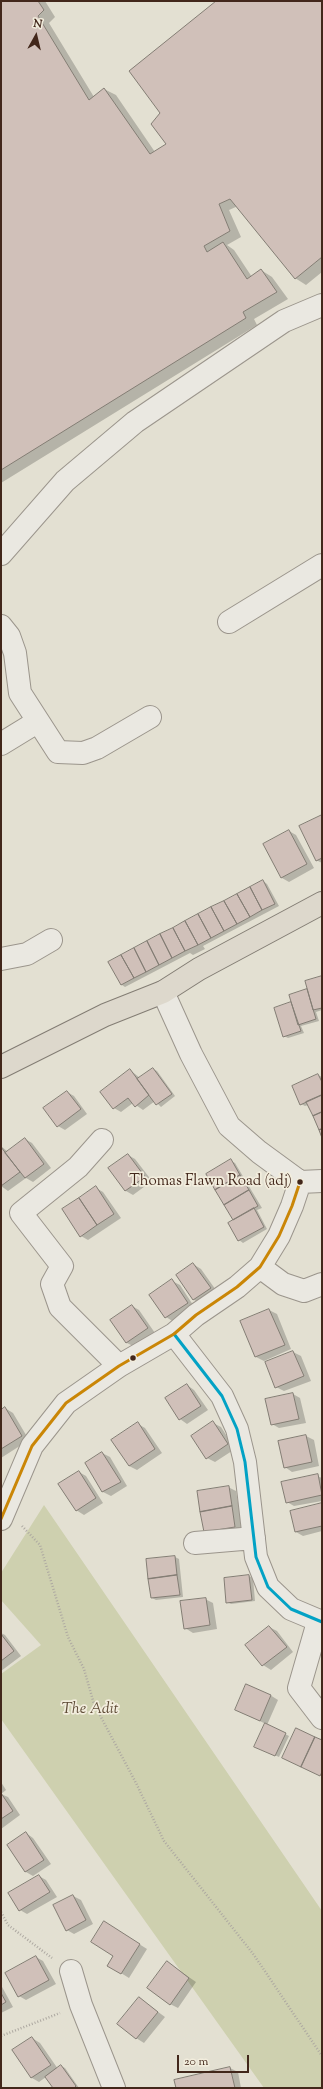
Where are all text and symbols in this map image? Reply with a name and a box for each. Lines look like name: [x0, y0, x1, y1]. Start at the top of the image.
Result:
north arrow: [16, 16, 56, 56]
text: N: [32, 16, 43, 33]
place label: Thomas Flawn Road (adj): [129, 1173, 292, 1191]
marker: Thomas Flawn Road (adj): [295, 1177, 305, 1187]
unlabelled marker: [128, 1353, 138, 1363]
park label: The Adit: [61, 1700, 119, 1720]
scale bar: [179, 2047, 251, 2073]
text: 20 m: [184, 2053, 208, 2071]

